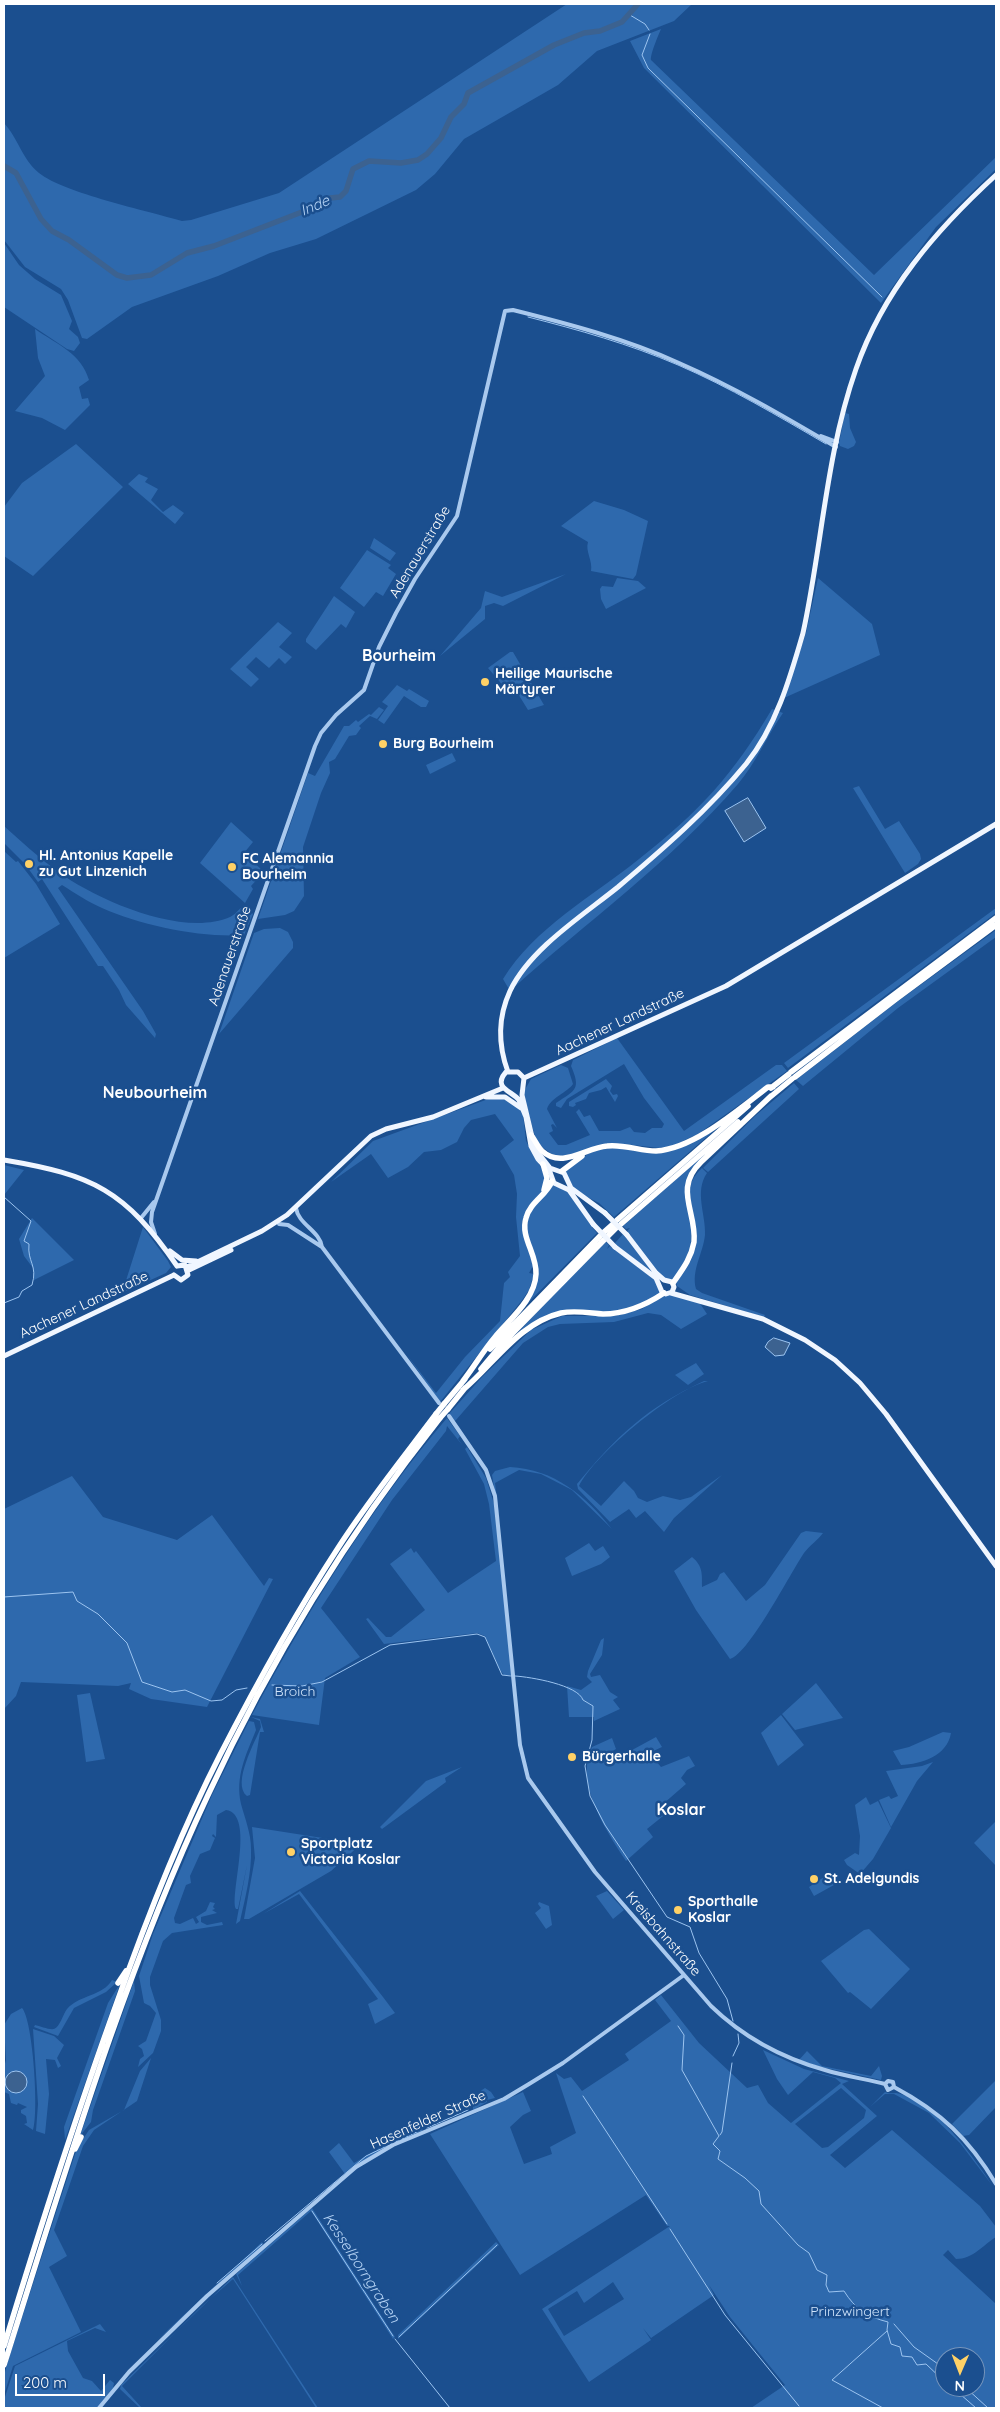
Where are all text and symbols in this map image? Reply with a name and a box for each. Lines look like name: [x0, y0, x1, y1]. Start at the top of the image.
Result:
water label: Inde: [298, 192, 332, 220]
street label: Adenauerstraße: [386, 503, 454, 601]
district label: Bourheim: [362, 646, 436, 666]
place label: Heilige Maurische Märtyrer: [495, 666, 613, 699]
marker: Heilige Maurische Märtyrer: [479, 676, 491, 688]
place label: Burg Bourheim: [393, 736, 494, 752]
marker: Burg Bourheim: [377, 738, 389, 750]
place label: Hl. Antonius Kapelle zu Gut Linzenich: [39, 848, 173, 880]
place label: FC Alemannia Bourheim: [242, 851, 334, 884]
marker: Hl. Antonius Kapelle zu Gut Linzenich: [23, 858, 35, 870]
marker: FC Alemannia Bourheim: [226, 861, 238, 873]
street label: Adenauerstraße: [205, 904, 255, 1008]
street label: Aachener Landstraße: [553, 985, 687, 1059]
district label: Neubourheim: [103, 1083, 207, 1103]
street label: Aachener Landstraße: [17, 1268, 151, 1342]
park label: Broich: [275, 1684, 315, 1700]
place label: Bürgerhalle: [582, 1749, 661, 1765]
marker: Bürgerhalle: [566, 1751, 578, 1763]
district label: Koslar: [656, 1800, 706, 1820]
place label: Sportplatz Victoria Koslar: [301, 1836, 401, 1868]
marker: Sportplatz Victoria Koslar: [285, 1846, 297, 1858]
place label: St. Adelgundis: [824, 1871, 919, 1887]
marker: St. Adelgundis: [808, 1873, 820, 1885]
street label: Kreisbahnstraße: [622, 1888, 704, 1980]
place label: Sporthalle Koslar: [688, 1894, 758, 1926]
marker: Sporthalle Koslar: [672, 1904, 684, 1916]
street label: Hasenfelder Straße: [368, 2087, 488, 2153]
water label: Kesselborngraben: [319, 2210, 403, 2326]
park label: Prinzwingert: [810, 2304, 890, 2320]
north arrow: [935, 2347, 985, 2397]
scale bar: [18, 2364, 108, 2396]
text: 200 m: [23, 2373, 67, 2392]
text: N: [954, 2377, 965, 2395]

